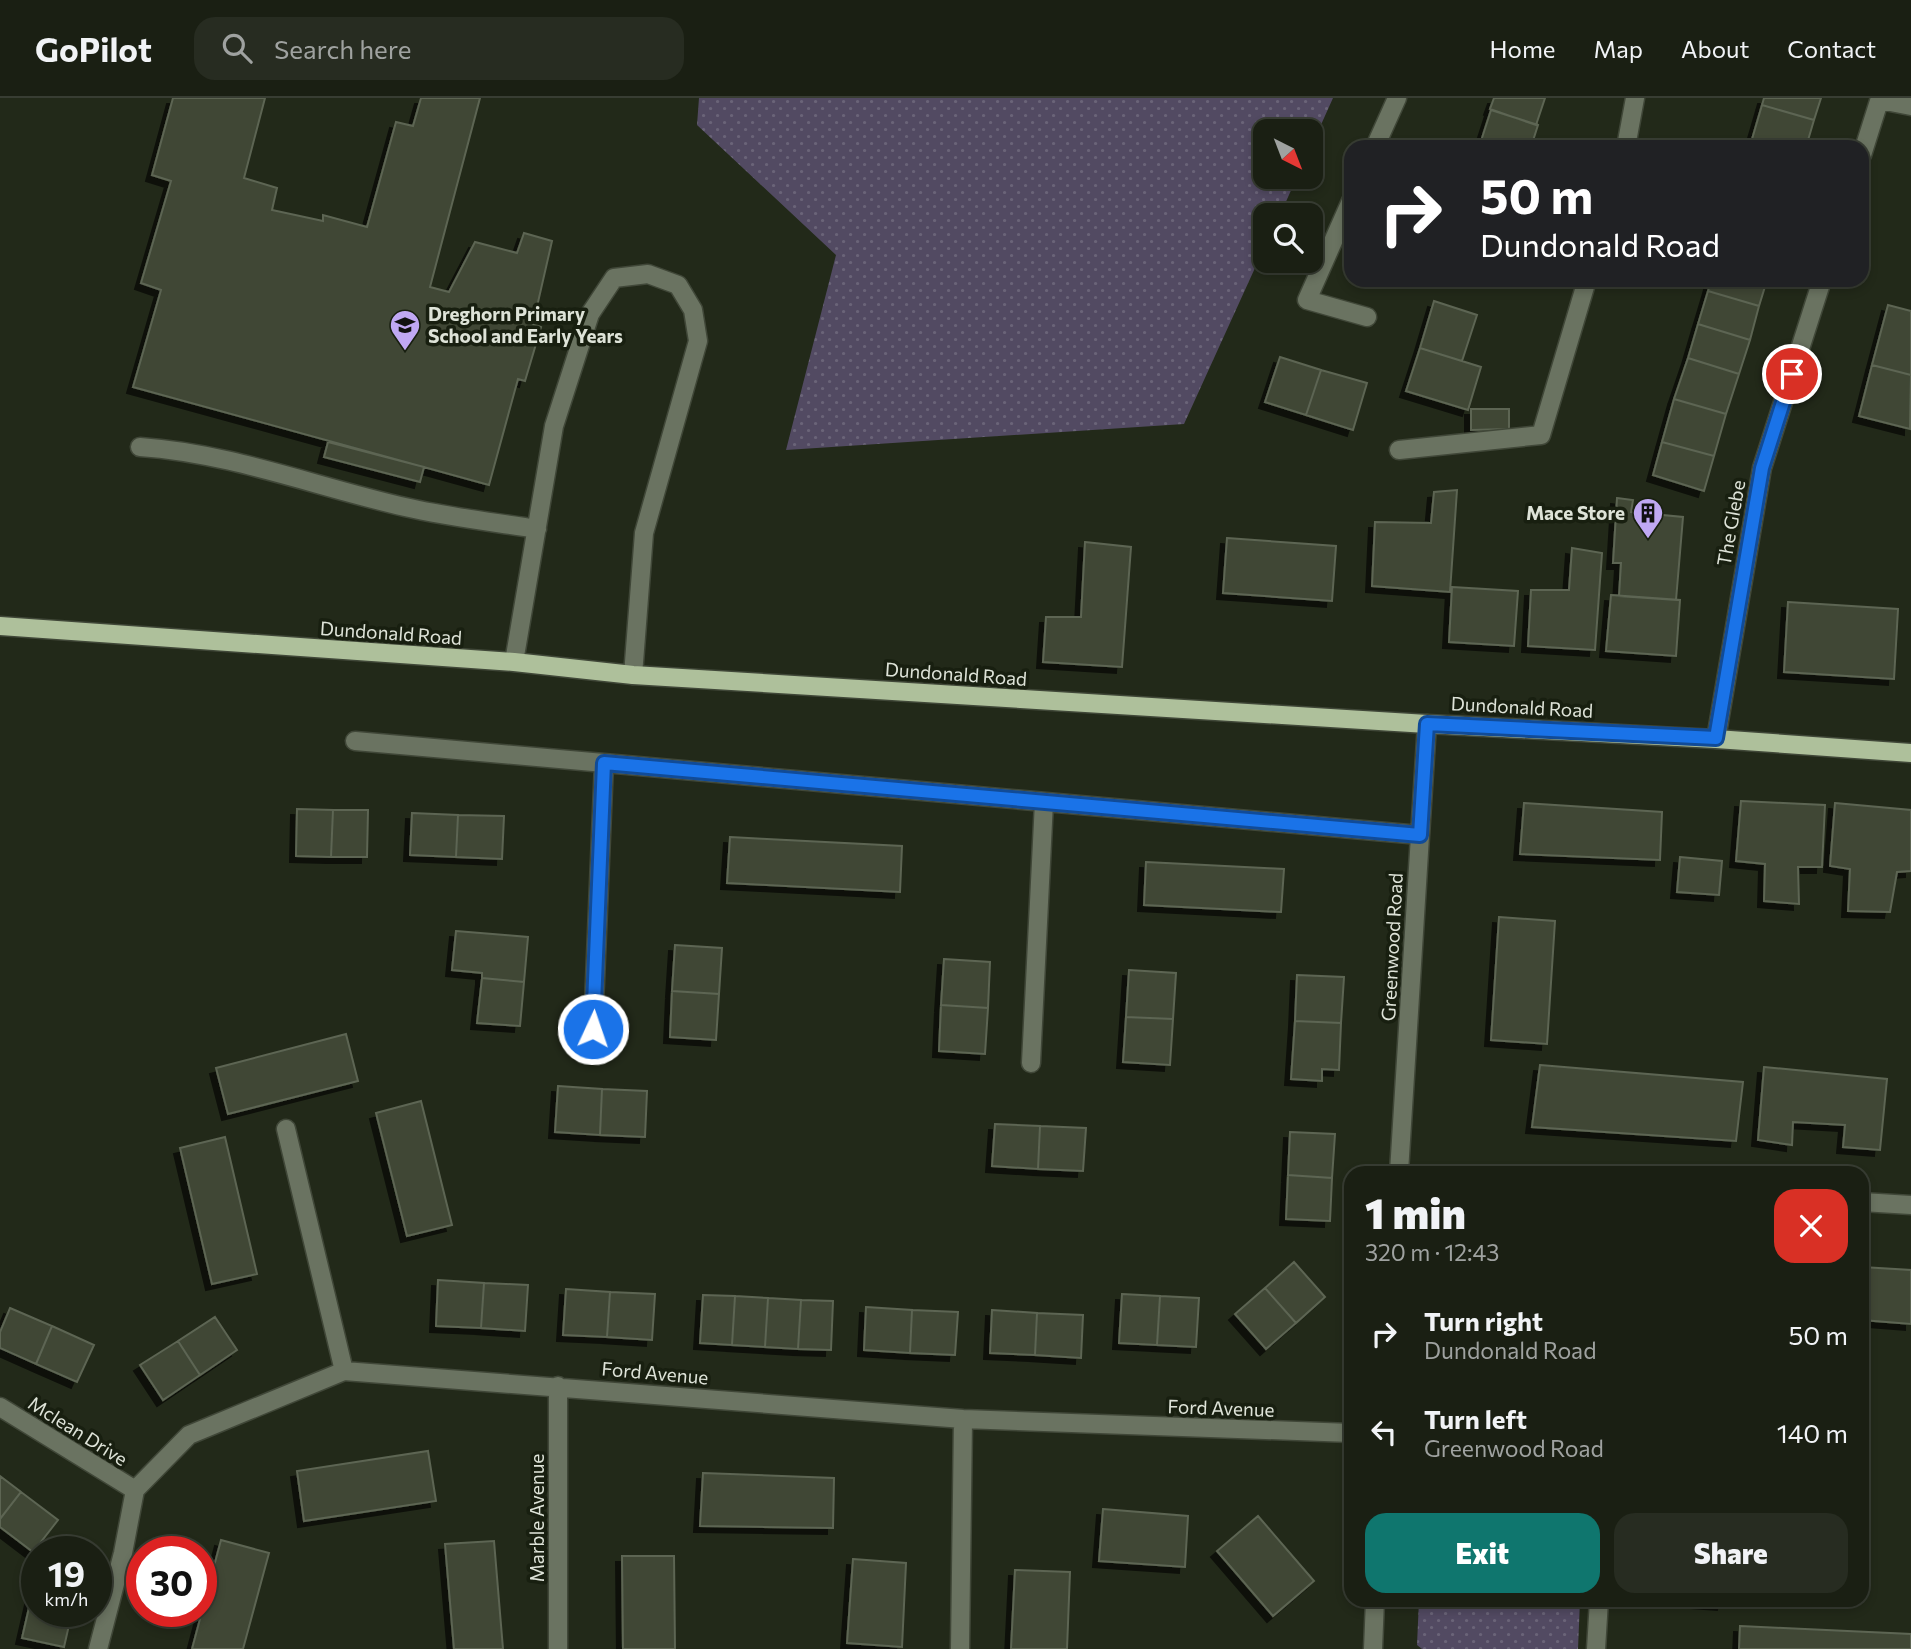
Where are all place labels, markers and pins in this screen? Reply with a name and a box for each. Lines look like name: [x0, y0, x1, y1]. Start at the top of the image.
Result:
place label: Dreghorn Primary School and Early Years: [428, 302, 623, 347]
school or university icon: Dreghorn Primary School and Early Years: [388, 308, 422, 352]
pin: [1762, 344, 1822, 404]
building icon: Mace Store: [1631, 496, 1665, 540]
place label: Mace Store: [1526, 501, 1625, 524]

